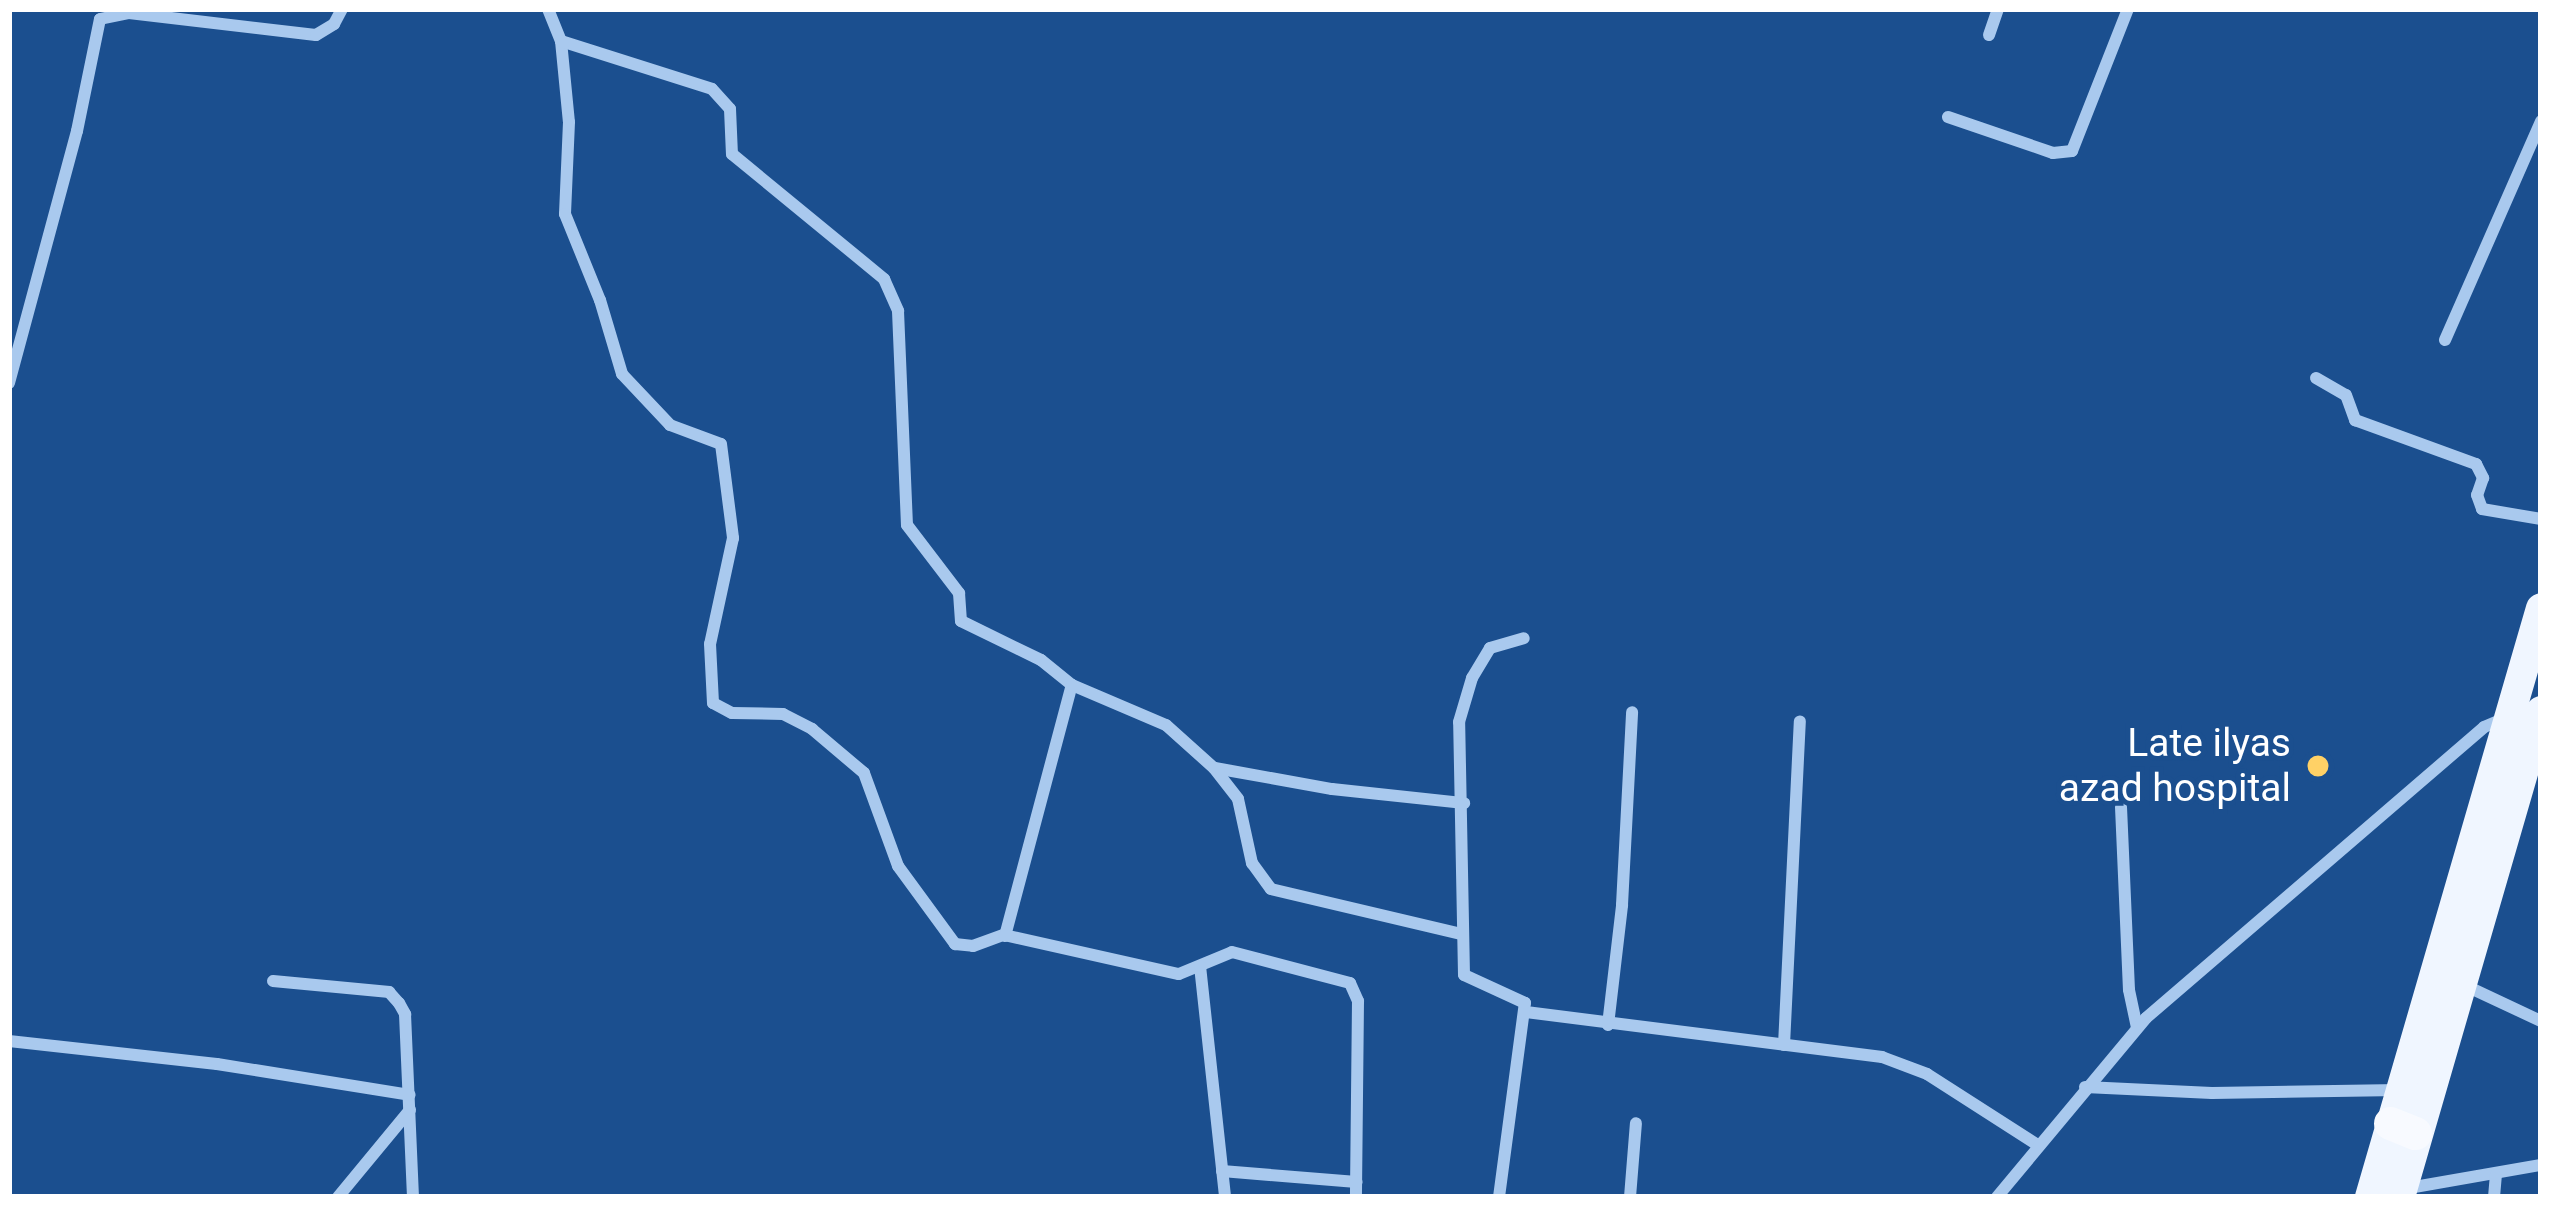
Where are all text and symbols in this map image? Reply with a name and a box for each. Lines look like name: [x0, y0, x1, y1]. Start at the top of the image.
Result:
place label: Late ilyas azad hospital: [2059, 721, 2291, 812]
marker: Late ilyas azad hospital: [2302, 750, 2334, 782]

